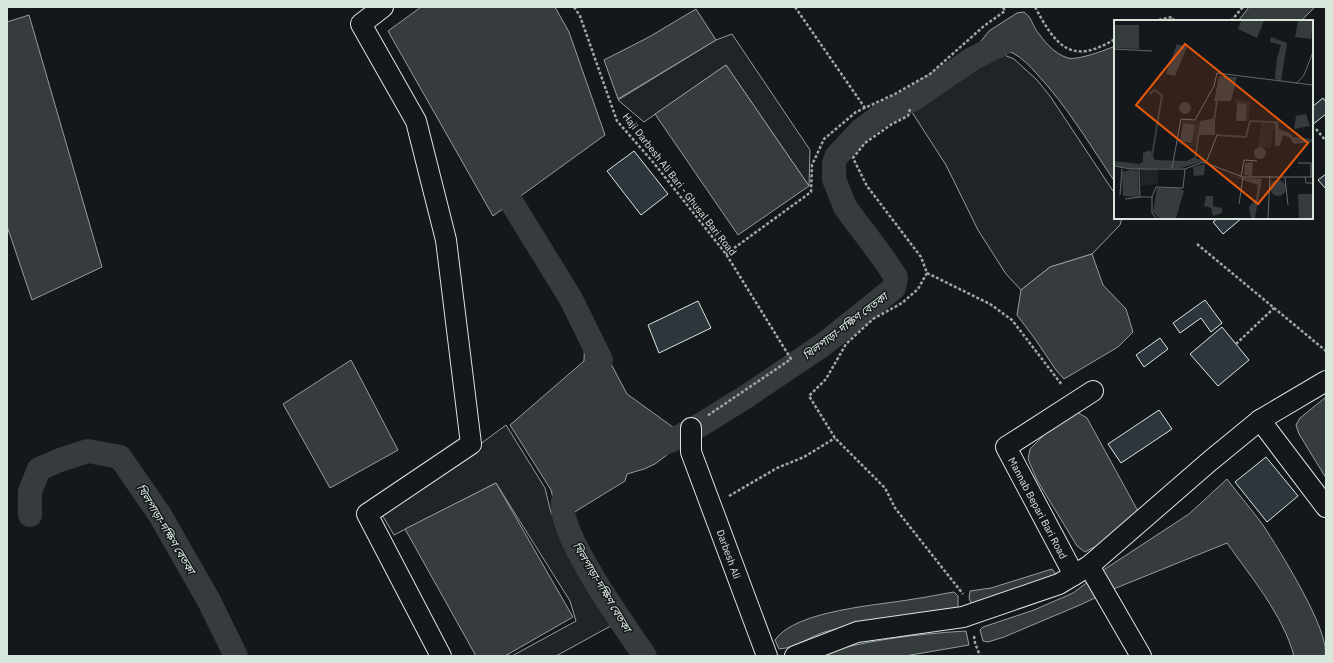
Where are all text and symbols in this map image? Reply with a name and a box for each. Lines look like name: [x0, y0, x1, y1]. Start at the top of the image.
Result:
inset map: [1114, 20, 1313, 219]
street label: Haji Darbesh Ali Bari - Ghusal Bari Road: [620, 110, 739, 258]
water label: খিলপাড়া-দক্ষিণ বেতকা: [800, 288, 892, 362]
street label: Mannab Bepari Bari Road: [1005, 455, 1070, 561]
water label: খিলপাড়া-দক্ষিণ বেতকা: [134, 482, 199, 578]
street label: Darbesh Ali: [714, 528, 743, 581]
water label: খিলপাড়া-দক্ষিণ বেতকা: [570, 540, 635, 636]

